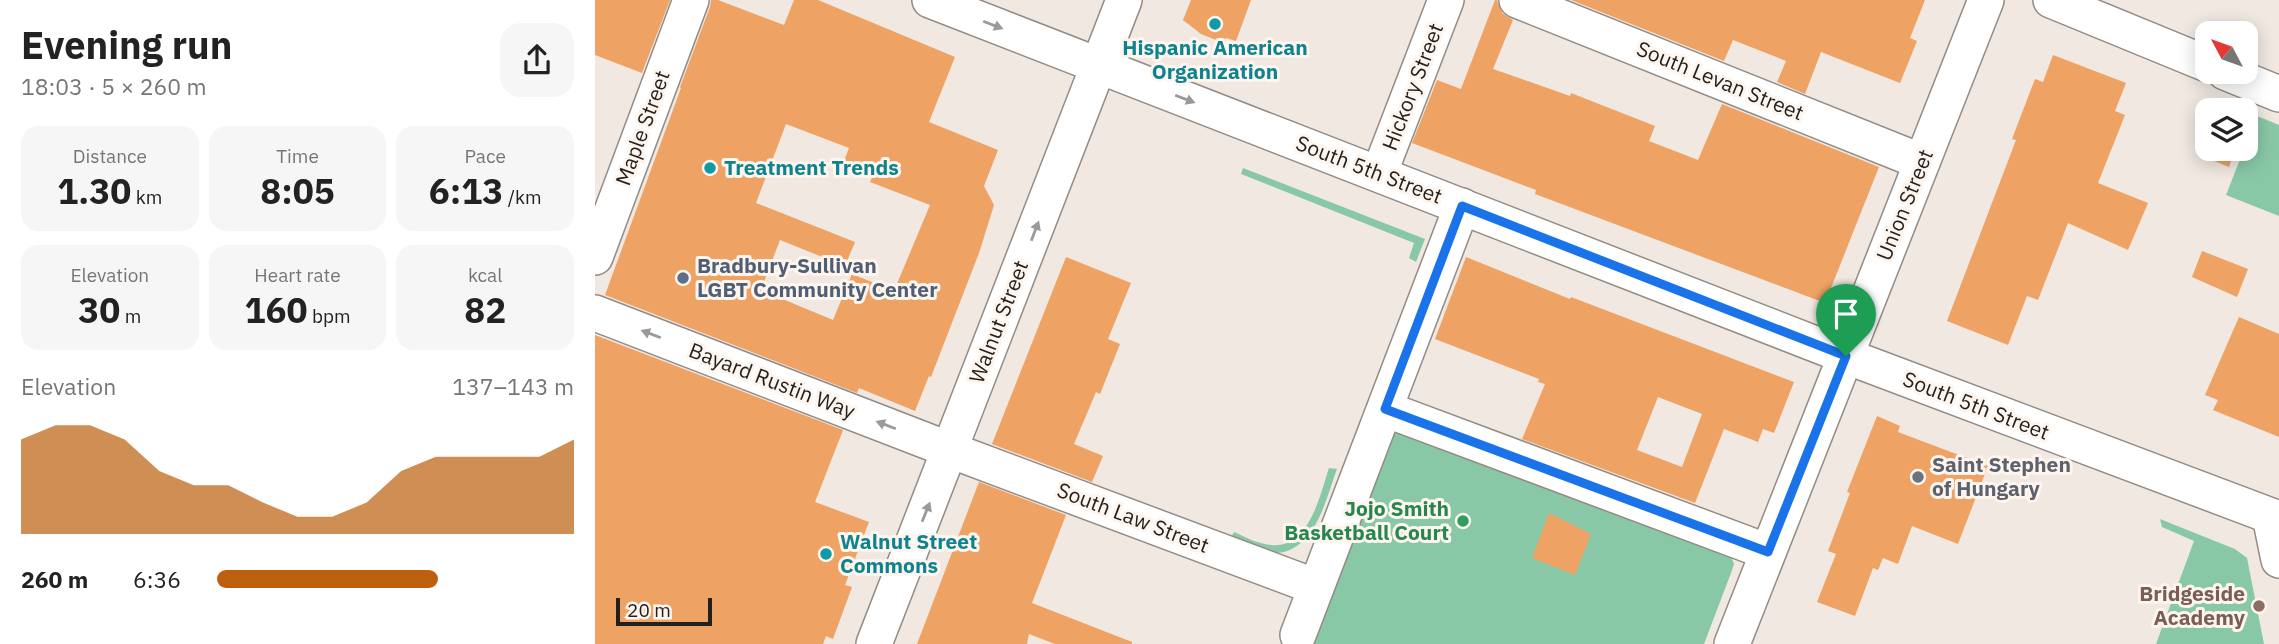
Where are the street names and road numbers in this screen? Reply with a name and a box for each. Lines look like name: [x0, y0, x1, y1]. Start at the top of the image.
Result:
street label: Hickory Street: [1375, 19, 1449, 154]
street label: South Levan Street: [1633, 34, 1808, 126]
street label: Maple Street: [608, 66, 676, 189]
street label: South 5th Street: [1292, 128, 1447, 210]
street label: Union Street: [1869, 145, 1939, 264]
street label: Walnut Street: [962, 256, 1034, 387]
street label: Bayard Rustin Way: [685, 335, 860, 425]
street label: South 5th Street: [1899, 364, 2054, 446]
street label: South Law Street: [1053, 475, 1213, 559]

